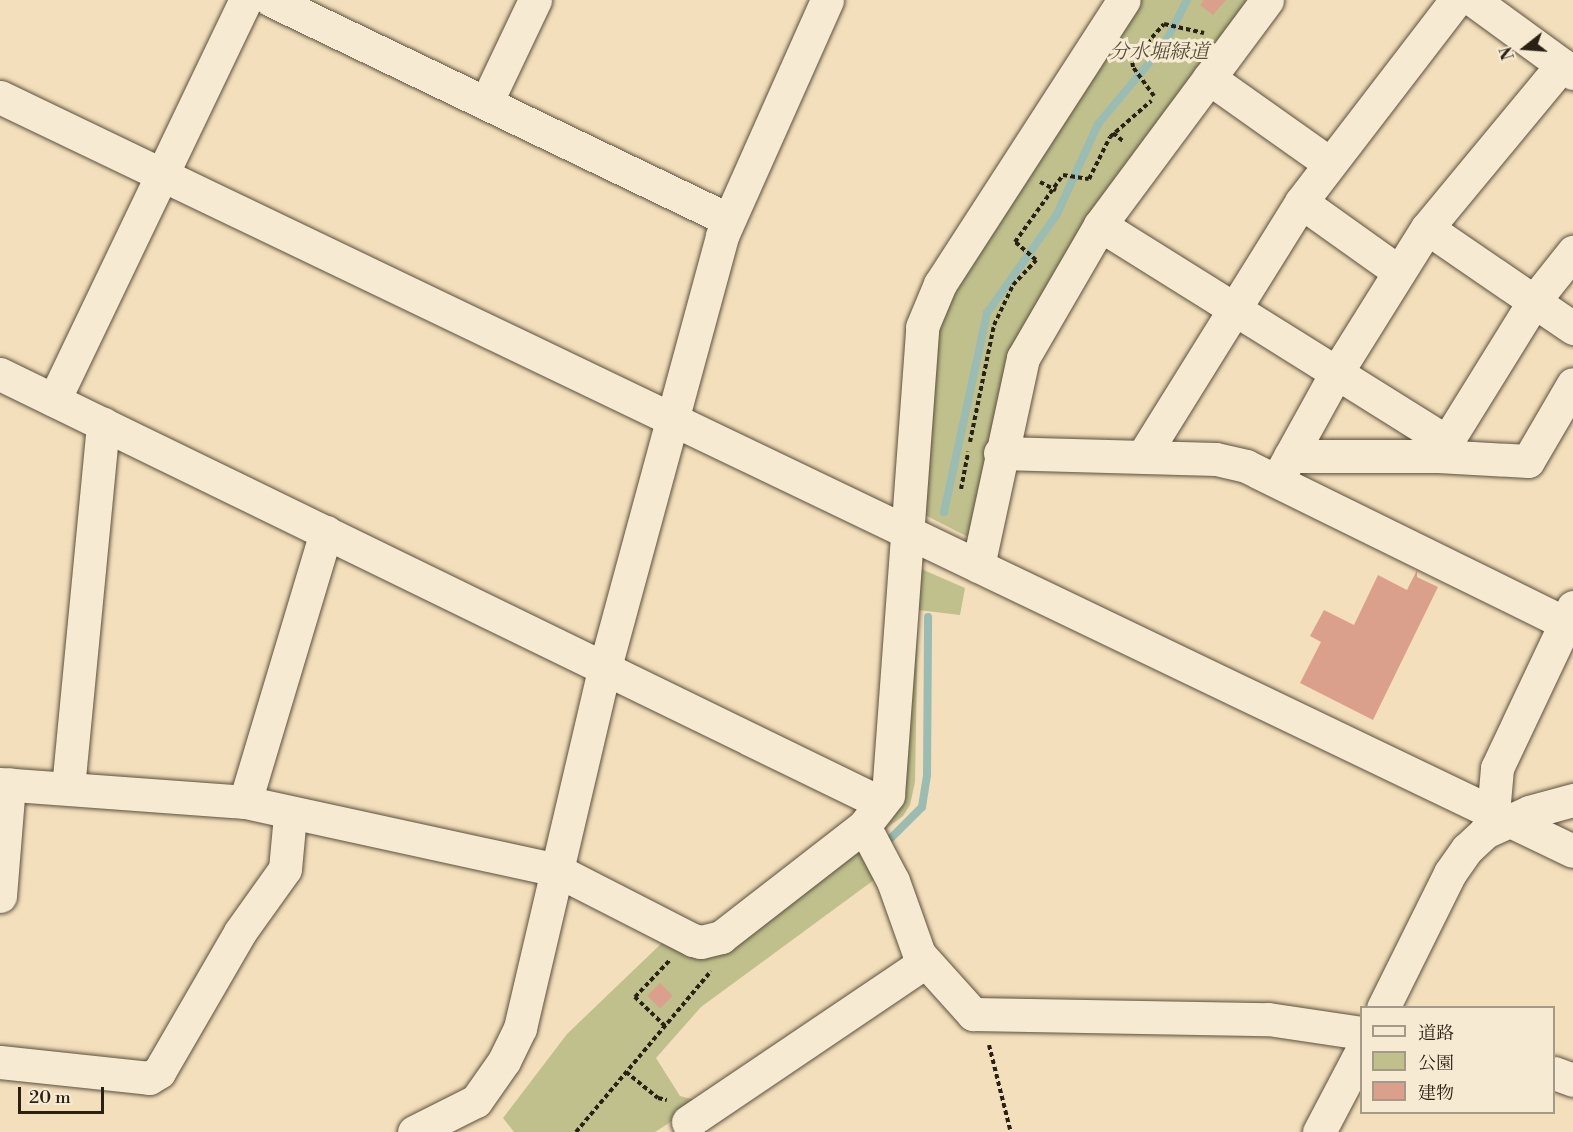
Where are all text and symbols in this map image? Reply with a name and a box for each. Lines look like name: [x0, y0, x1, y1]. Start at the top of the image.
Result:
north arrow: [1495, 18, 1555, 78]
park label: 分水堀緑道: [1109, 40, 1209, 64]
text: N: [1496, 44, 1519, 62]
legend: [1360, 1006, 1555, 1114]
text: 道路: [1418, 1022, 1454, 1045]
text: 公園: [1418, 1052, 1454, 1075]
scale bar: [21, 1075, 106, 1113]
text: 建物: [1418, 1082, 1454, 1105]
text: 20 m: [29, 1086, 71, 1109]

